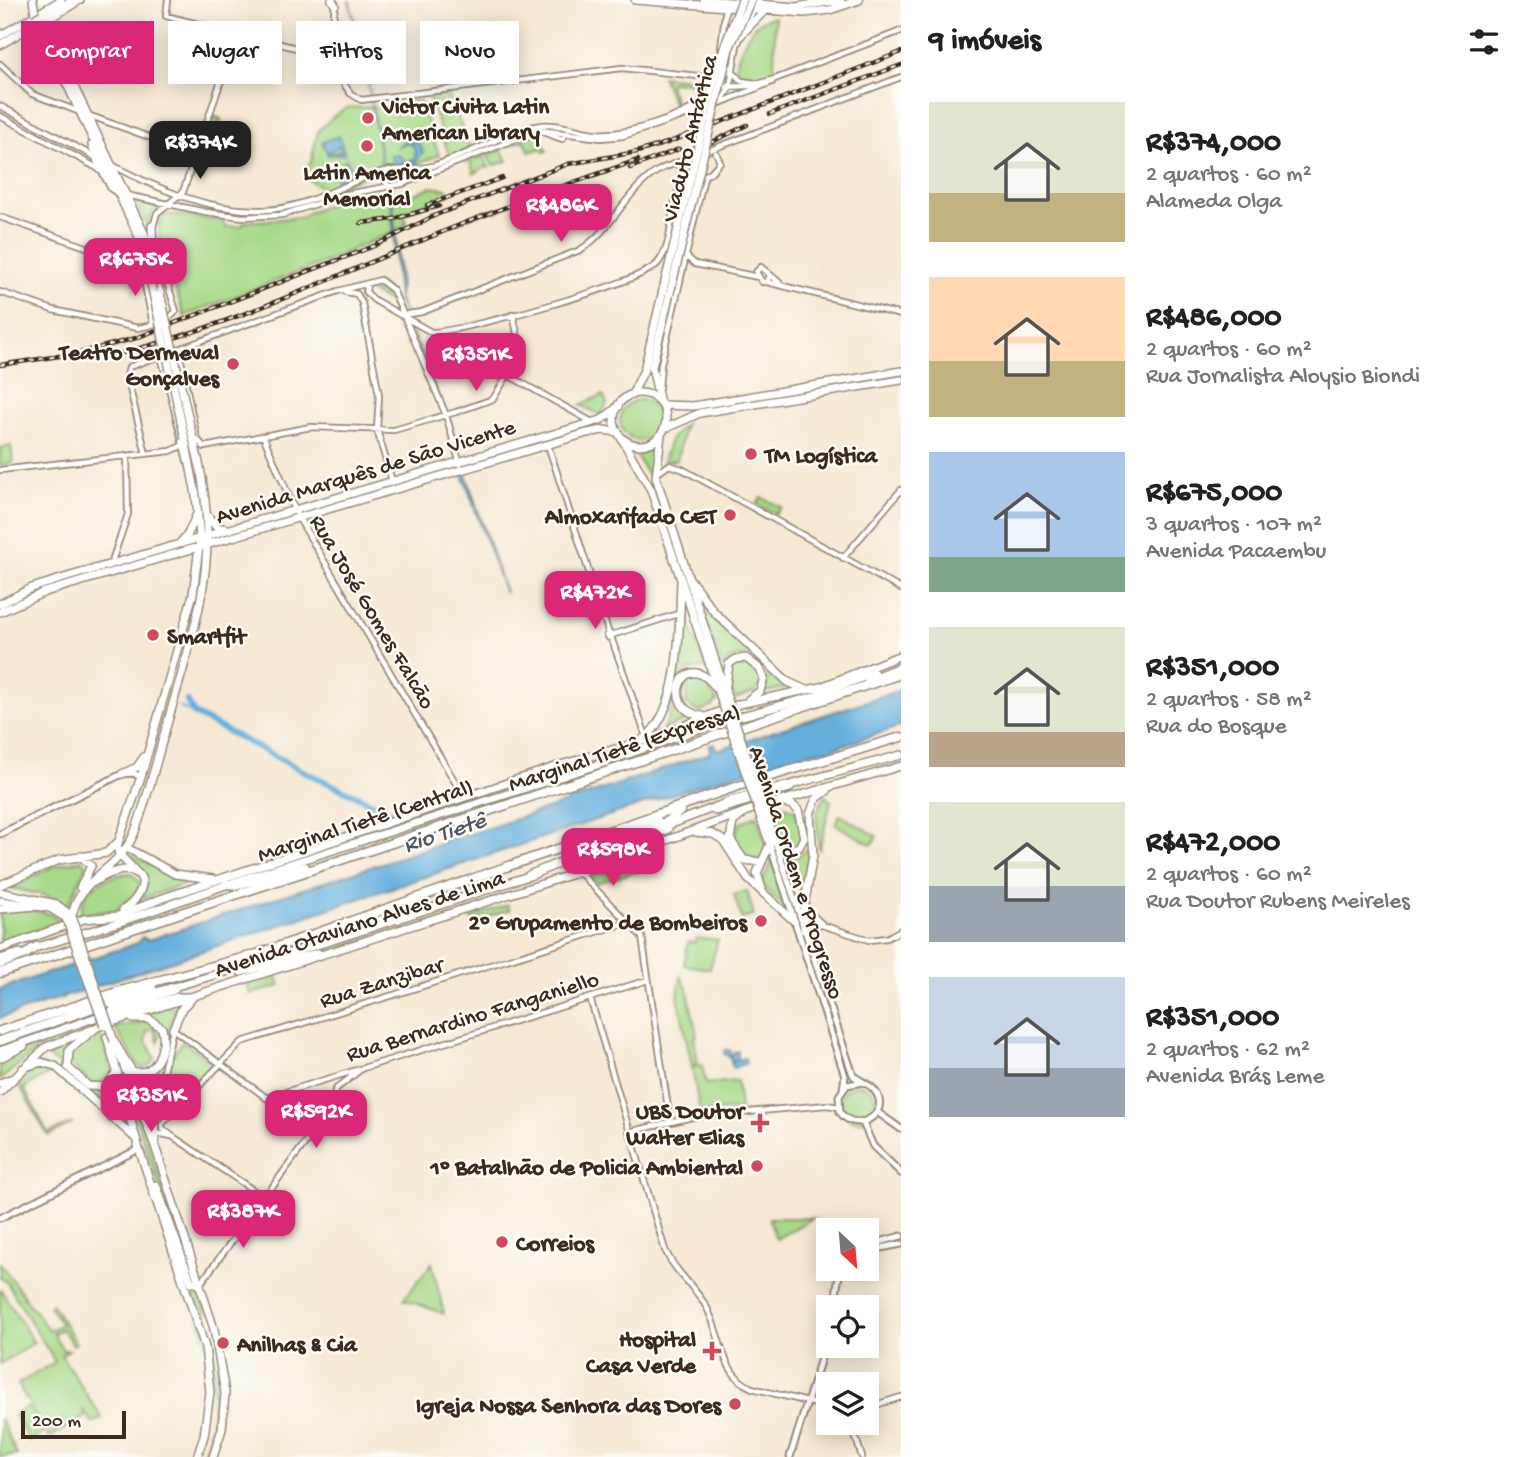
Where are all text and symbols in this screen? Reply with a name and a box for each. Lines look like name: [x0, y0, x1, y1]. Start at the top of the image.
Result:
chip: Comprar: [21, 21, 154, 84]
chip: Alugar: [168, 21, 282, 84]
chip: Filtros: [296, 21, 406, 84]
chip: Novo: [420, 21, 519, 84]
icon: filters: [1465, 23, 1503, 61]
text: 9 imóveis: [929, 25, 1041, 60]
street label: Viaduto Antártica: [657, 51, 726, 226]
place label: Victor Civita Latin American Library: [381, 95, 550, 148]
marker: Victor Civita Latin American Library: [360, 110, 376, 126]
pin: R$374K: [143, 122, 257, 181]
text: R$374,000: [1146, 127, 1281, 162]
text: R$374K: [165, 130, 235, 157]
icon: home: [985, 130, 1069, 214]
marker: Latin America Memorial: [359, 138, 375, 154]
place label: Latin America Memorial: [303, 161, 432, 214]
text: 2 quartos · 60 m²: [1146, 162, 1312, 189]
pin: R$486K: [504, 184, 618, 244]
text: Alameda Olga: [1146, 189, 1282, 216]
text: R$486K: [526, 193, 596, 220]
pin: R$675K: [78, 238, 192, 298]
text: R$675K: [100, 247, 170, 274]
text: R$486,000: [1146, 302, 1282, 337]
icon: home: [985, 305, 1069, 389]
pin: R$351K: [419, 334, 533, 393]
text: 2 quartos · 60 m²: [1146, 337, 1312, 364]
place label: Teatro Dermeval Gonçalves: [57, 341, 221, 394]
text: R$351K: [442, 342, 510, 369]
marker: Teatro Dermeval Gonçalves: [225, 356, 241, 372]
text: Rua Jornalista Aloysio Biondi: [1146, 364, 1420, 391]
street label: Avenida Marquês de São Vicente: [213, 415, 520, 532]
place label: TM Logística: [763, 444, 878, 471]
marker: TM Logística: [743, 446, 759, 462]
text: R$675,000: [1146, 477, 1282, 512]
icon: home: [985, 480, 1069, 564]
place label: Almoxarifado CET: [544, 505, 718, 532]
marker: Almoxarifado CET: [722, 507, 738, 523]
street label: Rua José Gomes Falcão: [302, 511, 440, 715]
text: 3 quartos · 107 m²: [1146, 512, 1322, 539]
text: Avenida Pacaembu: [1146, 539, 1326, 566]
pin: R$472K: [538, 572, 652, 631]
text: R$472K: [560, 580, 630, 607]
place label: Smartfit: [167, 625, 248, 652]
marker: Smartfit: [145, 627, 161, 643]
text: R$351,000: [1146, 652, 1279, 687]
icon: home: [985, 655, 1069, 739]
text: 2 quartos · 58 m²: [1146, 687, 1312, 714]
street label: Marginal Tietê (Expressa): [506, 699, 744, 800]
text: Rua do Bosque: [1146, 714, 1287, 741]
street label: Avenida Ordem e Progresso: [741, 743, 848, 1003]
street label: Marginal Tietê (Central): [255, 775, 477, 870]
water label: Rio Tietê: [400, 807, 492, 861]
text: R$472,000: [1146, 827, 1280, 862]
pin: R$598K: [556, 828, 670, 888]
icon: home: [985, 830, 1069, 914]
text: R$598K: [577, 837, 649, 864]
text: 2 quartos · 60 m²: [1146, 862, 1312, 889]
street label: Avenida Otaviano Alves de Lima: [212, 865, 510, 985]
text: Rua Doutor Rubens Meireles: [1146, 889, 1410, 916]
place label: 2º Grupamento de Bombeiros: [468, 911, 749, 938]
marker: 2º Grupamento de Bombeiros: [753, 913, 769, 929]
street label: Rua Zanzibar: [317, 952, 449, 1016]
street label: Rua Bernardino Fanganiello: [344, 967, 603, 1070]
text: R$351,000: [1146, 1002, 1279, 1037]
icon: home: [985, 1005, 1069, 1089]
text: 2 quartos · 62 m²: [1146, 1037, 1310, 1064]
text: Avenida Brás Leme: [1146, 1064, 1324, 1091]
pin: R$351K: [94, 1074, 208, 1134]
text: R$351K: [117, 1083, 185, 1110]
pin: R$592K: [259, 1090, 373, 1150]
text: R$592K: [281, 1099, 351, 1126]
place label: UBS Doutor Walter Elias: [625, 1100, 747, 1153]
marker: UBS Doutor Walter Elias: [750, 1113, 770, 1133]
place label: 1º Batalhão de Policia Ambiental: [429, 1156, 743, 1183]
marker: 1º Batalhão de Policia Ambiental: [749, 1158, 765, 1174]
pin: R$387K: [186, 1190, 300, 1250]
text: R$387K: [207, 1199, 279, 1226]
north arrow: [816, 1218, 878, 1281]
map controls: [816, 1218, 879, 1435]
place label: Correios: [516, 1232, 595, 1259]
marker: Correios: [494, 1234, 510, 1250]
button: locate: [816, 1295, 879, 1358]
place label: Hospital Casa Verde: [586, 1328, 697, 1381]
place label: Anilhas & Cia: [236, 1333, 358, 1360]
marker: Anilhas & Cia: [215, 1335, 231, 1351]
marker: Hospital Casa Verde: [702, 1341, 722, 1361]
button: layers: [816, 1372, 879, 1435]
place label: Igreja Nossa Senhora das Dores: [416, 1394, 723, 1421]
marker: Igreja Nossa Senhora das Dores: [727, 1396, 743, 1412]
scale bar: [21, 1408, 126, 1440]
text: 200 m: [32, 1411, 81, 1434]

